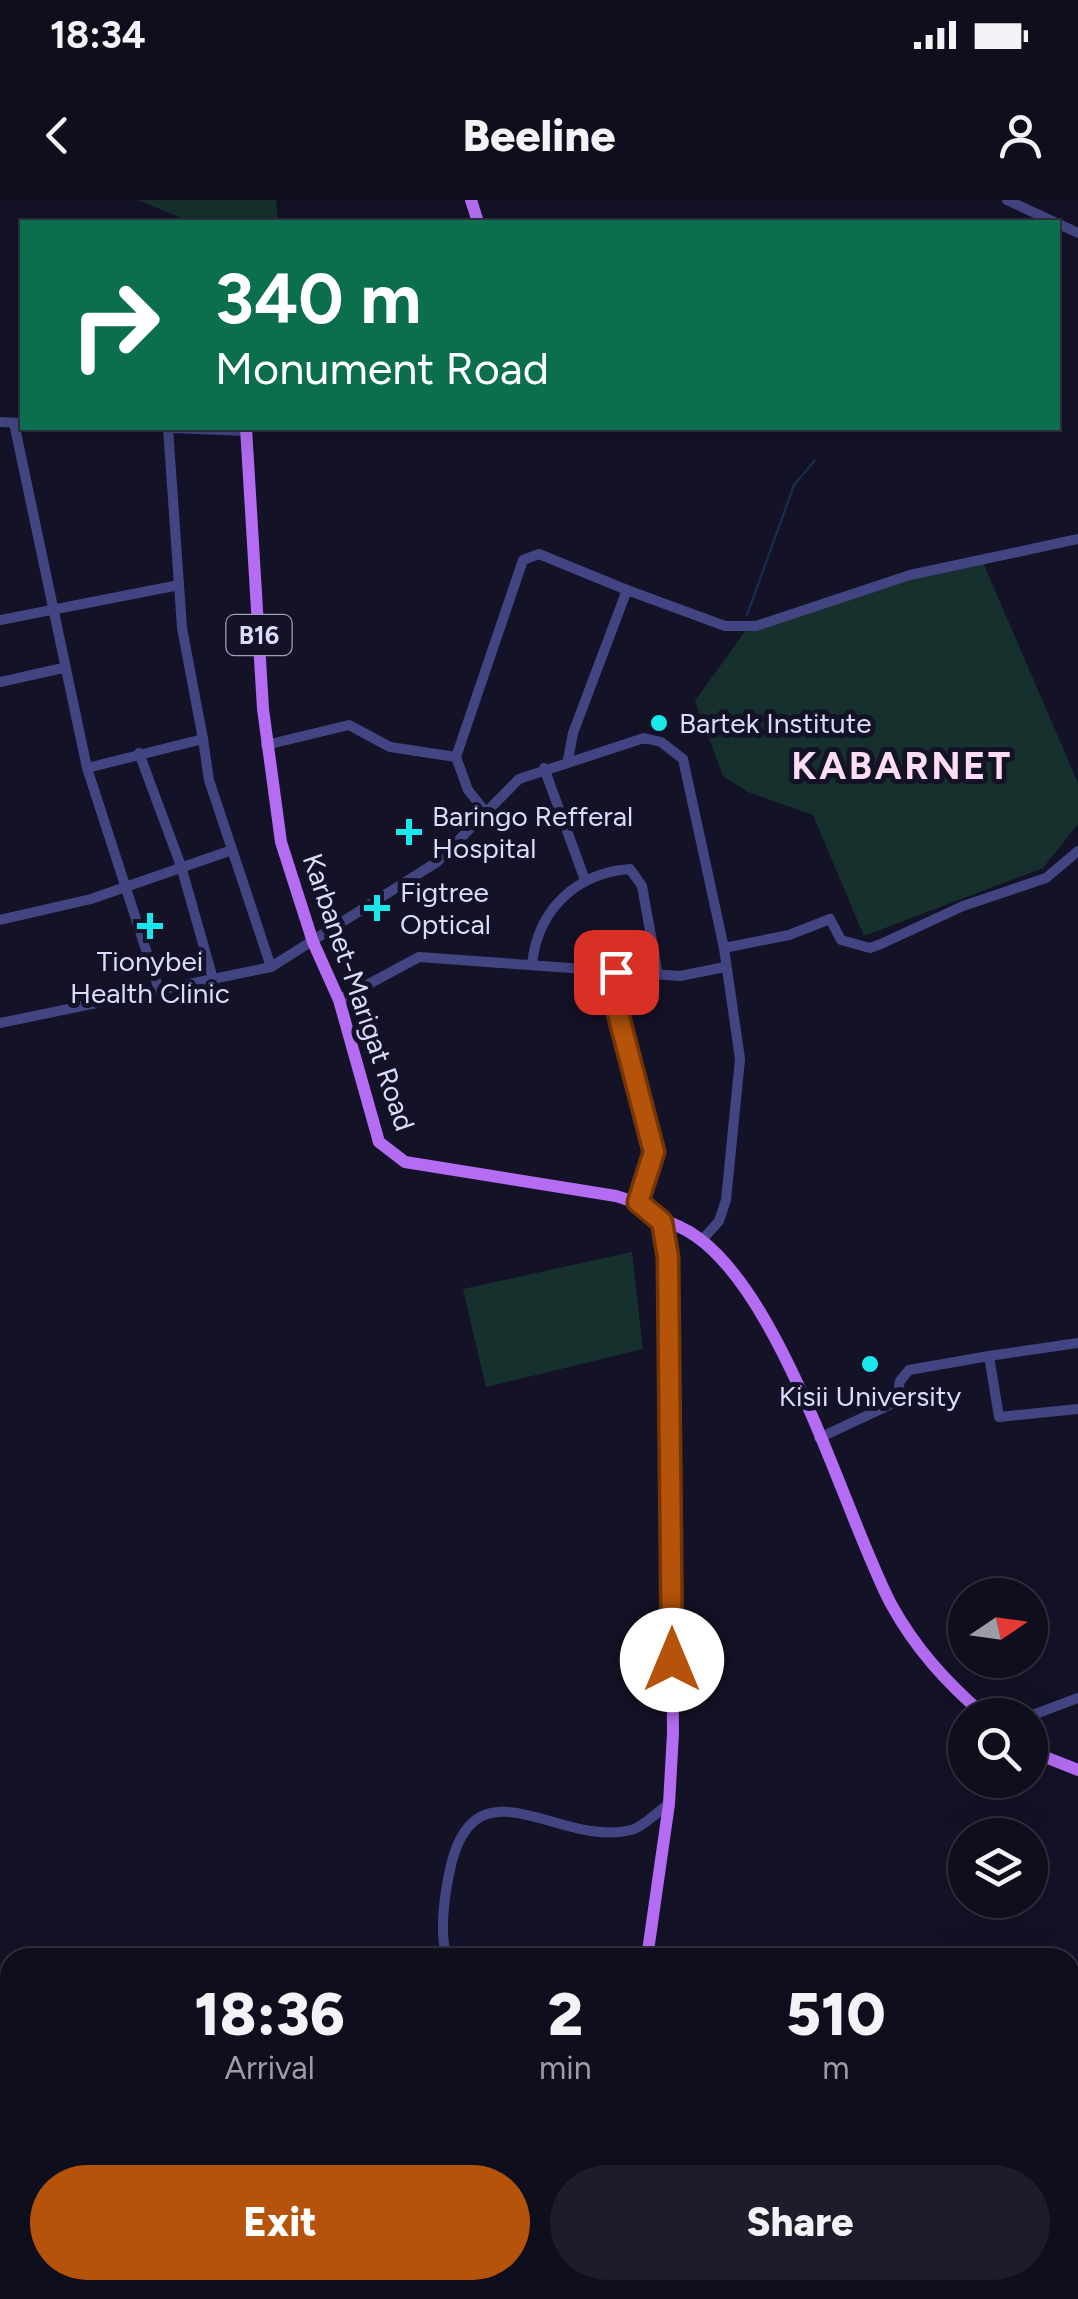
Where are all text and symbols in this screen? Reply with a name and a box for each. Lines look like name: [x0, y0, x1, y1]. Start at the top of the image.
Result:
text: 18:34: [50, 12, 146, 58]
icon: back: [30, 108, 85, 163]
text: Beeline: [462, 108, 616, 162]
icon: person: [993, 108, 1048, 163]
text: 340 m: [215, 256, 421, 341]
icon: right: [50, 260, 180, 390]
text: Monument Road: [215, 341, 549, 395]
road number: B16: [226, 615, 292, 655]
place label: Bartek Institute: [679, 706, 872, 740]
marker: Bartek Institute: [648, 712, 670, 734]
district label: KABARNET: [791, 743, 1013, 789]
place label: Baringo Refferal Hospital: [432, 799, 633, 865]
marker: Baringo Refferal Hospital: [396, 819, 422, 845]
street label: Karbanet-Marigat Road: [296, 849, 422, 1135]
place label: Figtree Optical: [400, 875, 491, 941]
marker: Figtree Optical: [364, 895, 390, 921]
marker: Tionybei Health Clinic: [137, 913, 163, 939]
pin: [574, 930, 659, 1015]
place label: Tionybei Health Clinic: [70, 944, 230, 1010]
icon: arrive: [589, 945, 644, 1000]
marker: Kisii University: [859, 1353, 881, 1375]
place label: Kisii University: [779, 1379, 961, 1413]
north arrow: [948, 1578, 1048, 1678]
map controls: [948, 1578, 1048, 1918]
position arrow: [620, 1608, 724, 1712]
button: search: [948, 1698, 1048, 1798]
button: layers: [948, 1818, 1048, 1918]
text: 18:36: [194, 1978, 345, 2050]
text: 2: [548, 1978, 583, 2050]
text: 510: [786, 1978, 886, 2050]
text: Arrival: [224, 2049, 315, 2087]
text: min: [539, 2049, 592, 2087]
text: m: [822, 2049, 849, 2087]
button: Exit: [30, 2165, 530, 2280]
button: Share: [550, 2165, 1050, 2280]

